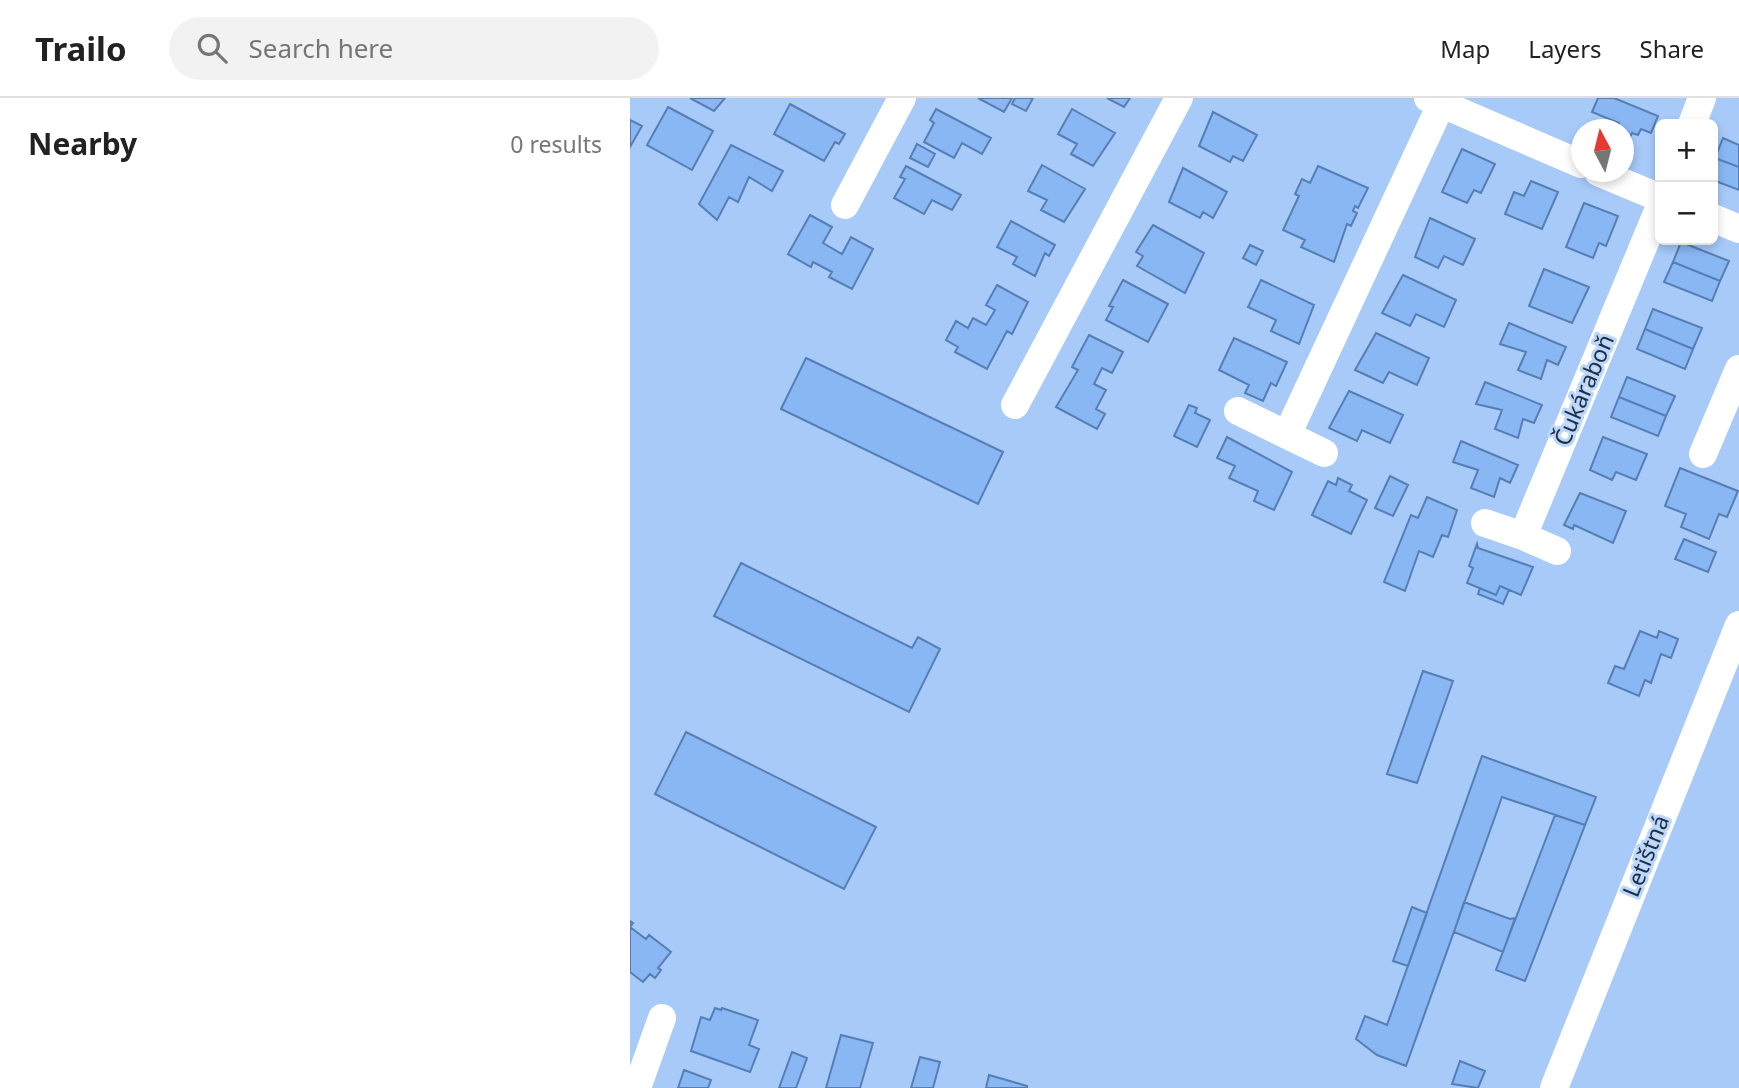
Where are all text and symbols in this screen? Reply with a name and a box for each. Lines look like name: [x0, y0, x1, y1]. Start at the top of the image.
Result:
search box: [169, 17, 659, 80]
text: Trailo: [35, 26, 127, 71]
icon: search: [193, 29, 231, 67]
text: Search here: [249, 30, 393, 66]
text: Map: [1440, 32, 1490, 65]
text: Layers: [1528, 32, 1602, 65]
text: Share: [1640, 32, 1704, 65]
north arrow: [1571, 119, 1634, 182]
map controls: [1655, 119, 1718, 245]
button: +: [1655, 119, 1718, 182]
text: Nearby: [28, 123, 137, 164]
text: 0 results: [510, 128, 602, 160]
button: −: [1655, 182, 1718, 245]
street label: Čukáraboň: [1545, 329, 1621, 450]
street label: Letištná: [1614, 810, 1676, 901]

